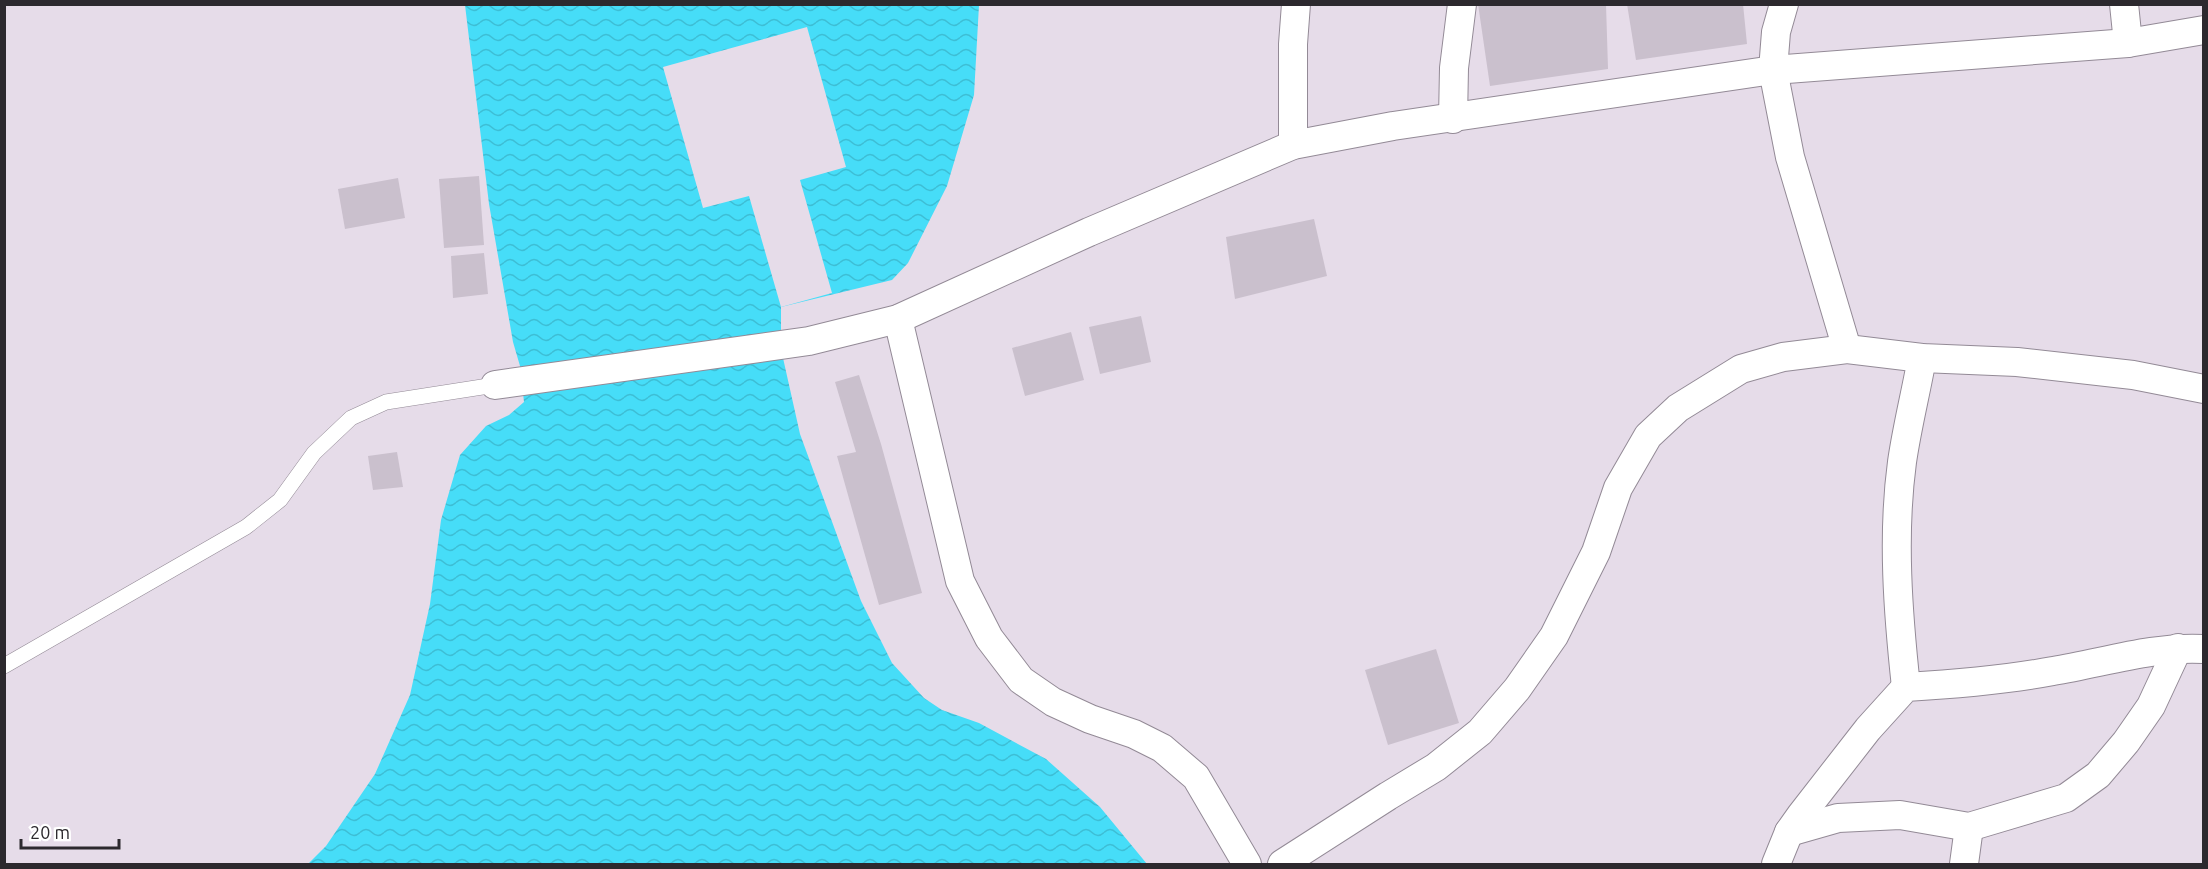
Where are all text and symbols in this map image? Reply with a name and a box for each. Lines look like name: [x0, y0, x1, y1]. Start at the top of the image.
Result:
scale bar: [21, 812, 118, 850]
text: 20 m: [30, 822, 70, 842]

